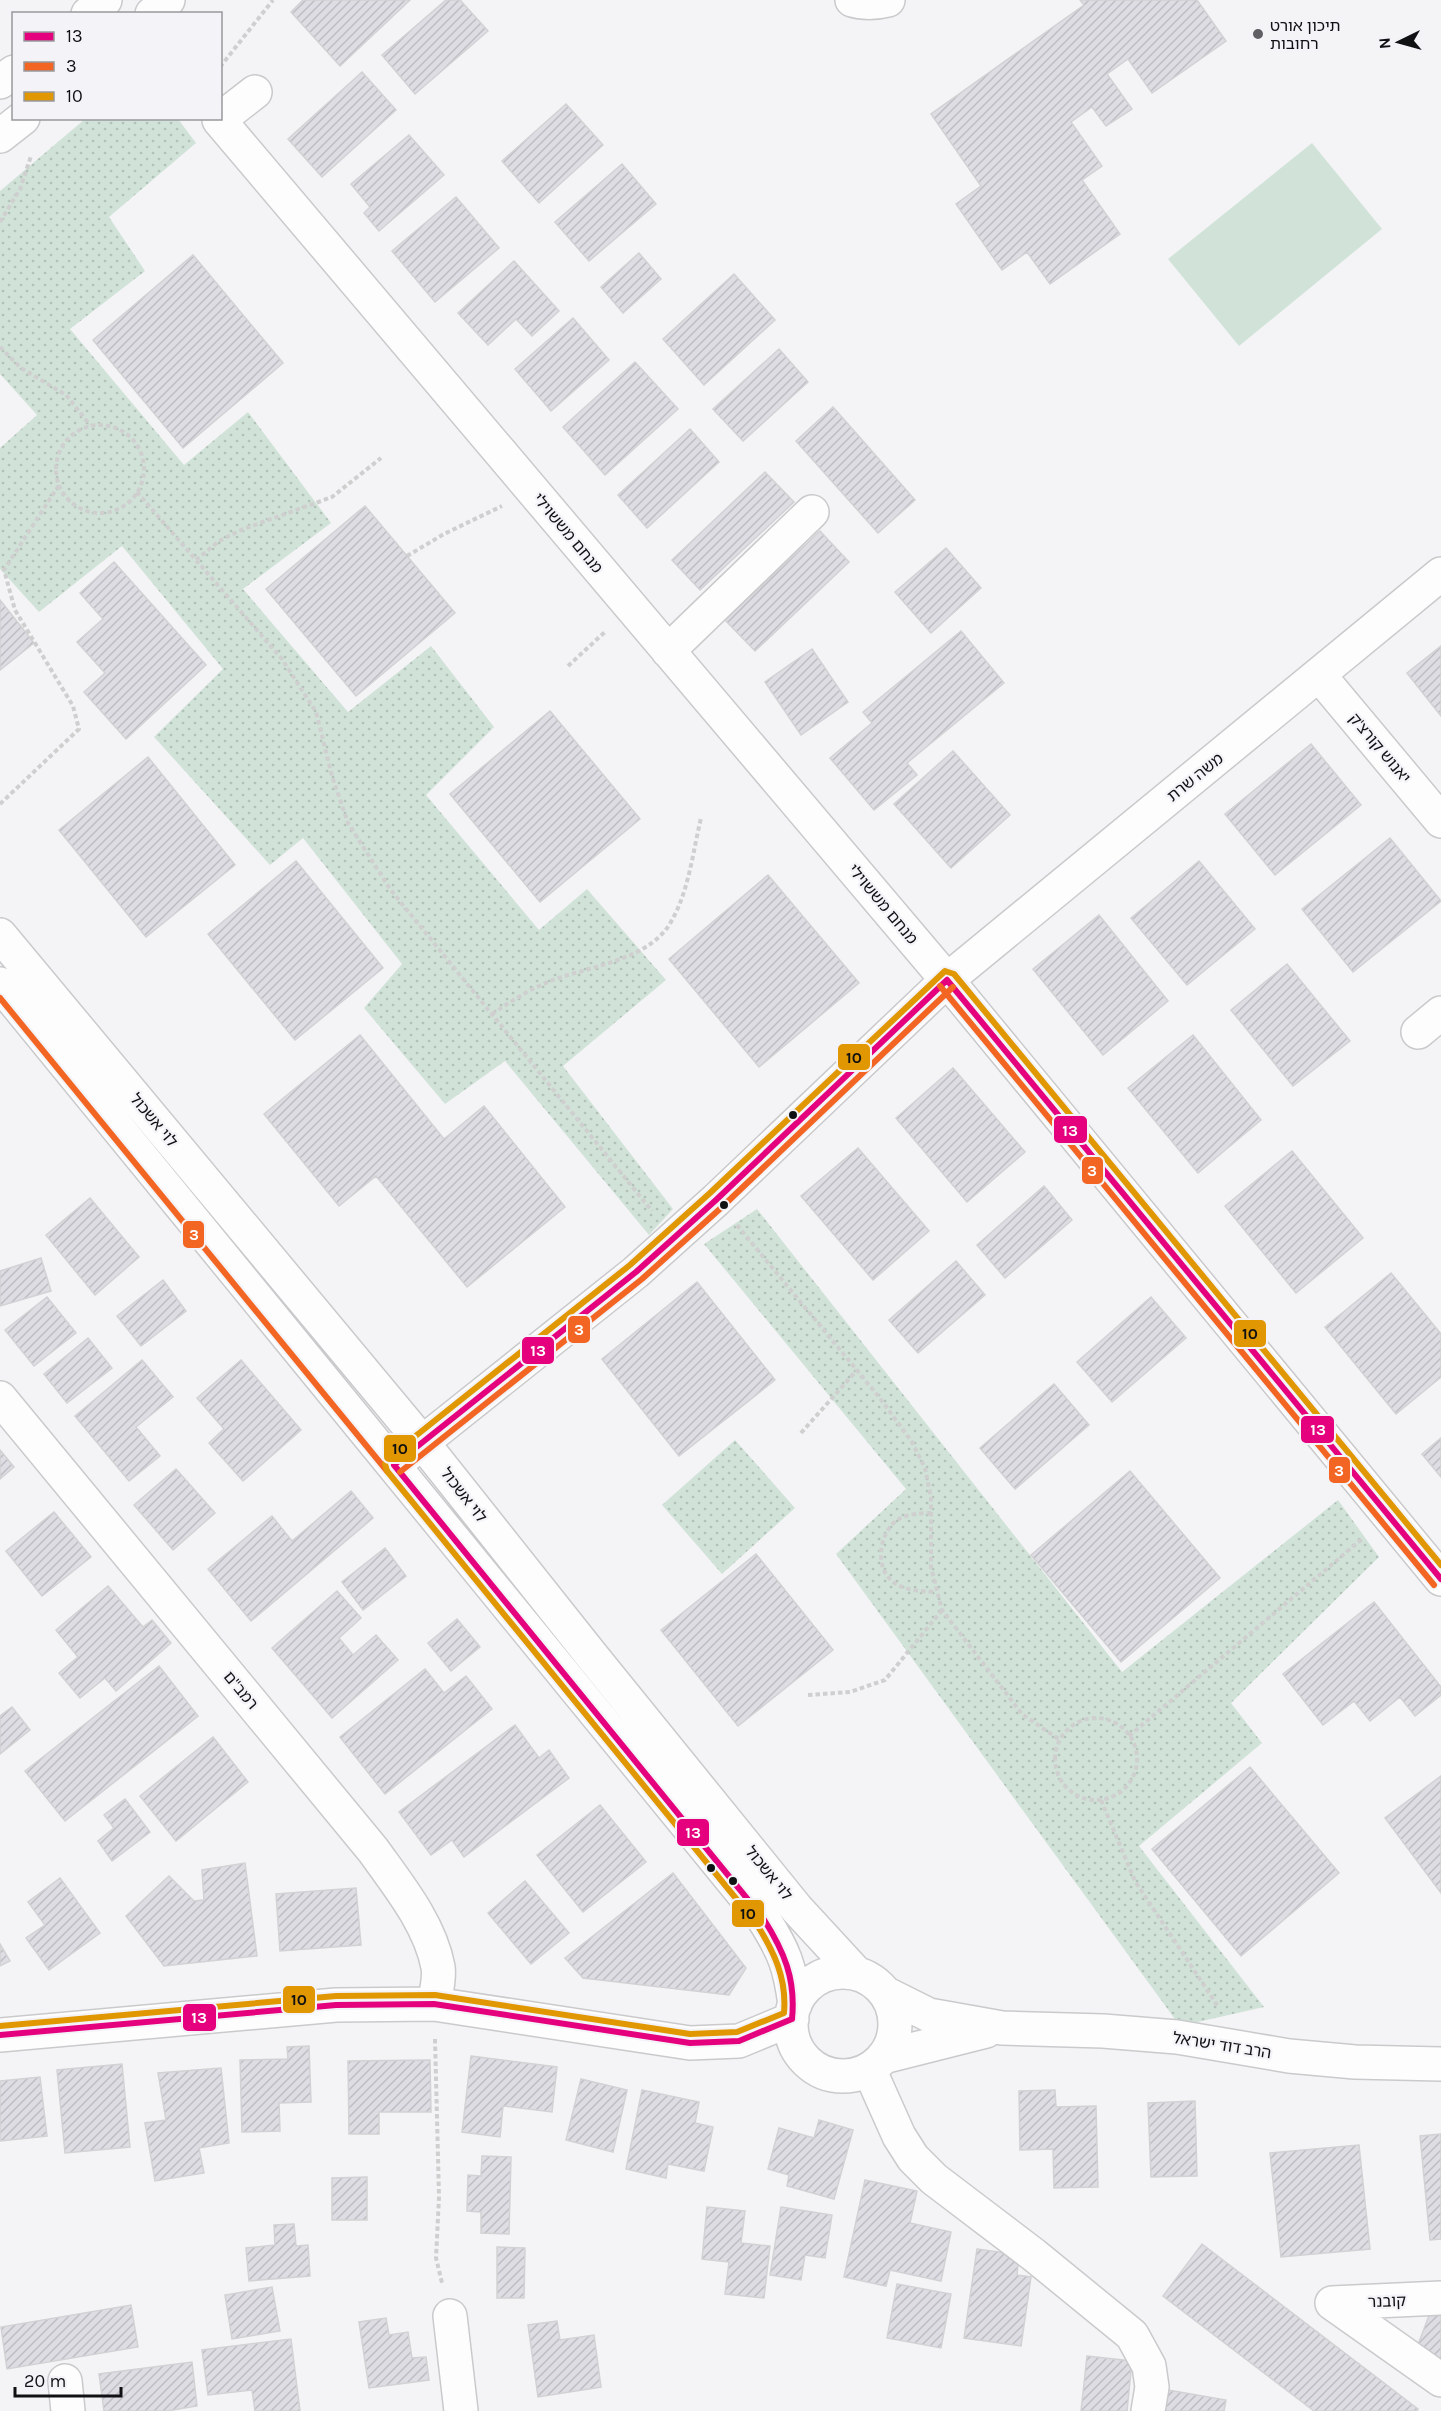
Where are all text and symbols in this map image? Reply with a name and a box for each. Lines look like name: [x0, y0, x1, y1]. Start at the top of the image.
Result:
legend: [12, 12, 222, 120]
north arrow: [1369, 12, 1429, 72]
place label: תיכון אורט רחובות: [1270, 16, 1340, 53]
text: 13: [66, 25, 83, 47]
marker: תיכון אורט רחובות: [1251, 27, 1265, 41]
text: N: [1375, 37, 1395, 50]
text: 3: [66, 55, 77, 77]
text: 10: [66, 85, 83, 107]
street label: מנחם מששוילי: [529, 489, 607, 577]
street label: יאנוש קורצ'ק: [1345, 709, 1415, 787]
street label: משה שרת: [1163, 749, 1227, 805]
street label: מנחם מששוילי: [844, 860, 922, 948]
line badge: 10: [837, 1043, 871, 1071]
text: 10: [846, 1048, 862, 1067]
street label: לוי אשכול: [126, 1089, 182, 1151]
unlabelled marker: [787, 1109, 799, 1121]
line badge: 13: [1053, 1115, 1088, 1144]
text: 13: [1062, 1121, 1078, 1140]
line badge: 3: [1081, 1156, 1104, 1185]
text: 3: [1087, 1161, 1097, 1180]
unlabelled marker: [718, 1199, 730, 1211]
line badge: 3: [182, 1220, 205, 1249]
text: 3: [189, 1225, 199, 1244]
line badge: 3: [567, 1315, 591, 1344]
line badge: 10: [1233, 1319, 1267, 1348]
text: 3: [574, 1320, 584, 1339]
text: 10: [1242, 1324, 1258, 1343]
line badge: 13: [521, 1336, 555, 1365]
text: 13: [530, 1341, 546, 1360]
line badge: 13: [1300, 1415, 1335, 1444]
text: 13: [1310, 1420, 1326, 1439]
line badge: 10: [383, 1434, 417, 1463]
text: 10: [392, 1439, 408, 1458]
line badge: 3: [1328, 1456, 1351, 1484]
text: 3: [1334, 1461, 1344, 1480]
street label: לוי אשכול: [437, 1464, 491, 1526]
street label: רמב"ם: [220, 1667, 262, 1713]
line badge: 13: [676, 1818, 710, 1847]
text: 13: [685, 1823, 701, 1842]
street label: לוי אשכול: [741, 1842, 797, 1904]
unlabelled marker: [705, 1862, 717, 1874]
unlabelled marker: [727, 1875, 739, 1887]
line badge: 10: [731, 1899, 765, 1928]
text: 10: [740, 1904, 756, 1923]
line badge: 10: [282, 1985, 316, 2014]
text: 10: [291, 1990, 307, 2009]
line badge: 13: [182, 2003, 217, 2032]
text: 13: [191, 2008, 207, 2027]
street label: הרב דוד ישראל: [1171, 2028, 1273, 2062]
street label: קובנר: [1368, 2291, 1406, 2311]
scale bar: [15, 2360, 122, 2398]
text: 20 m: [24, 2370, 66, 2392]

